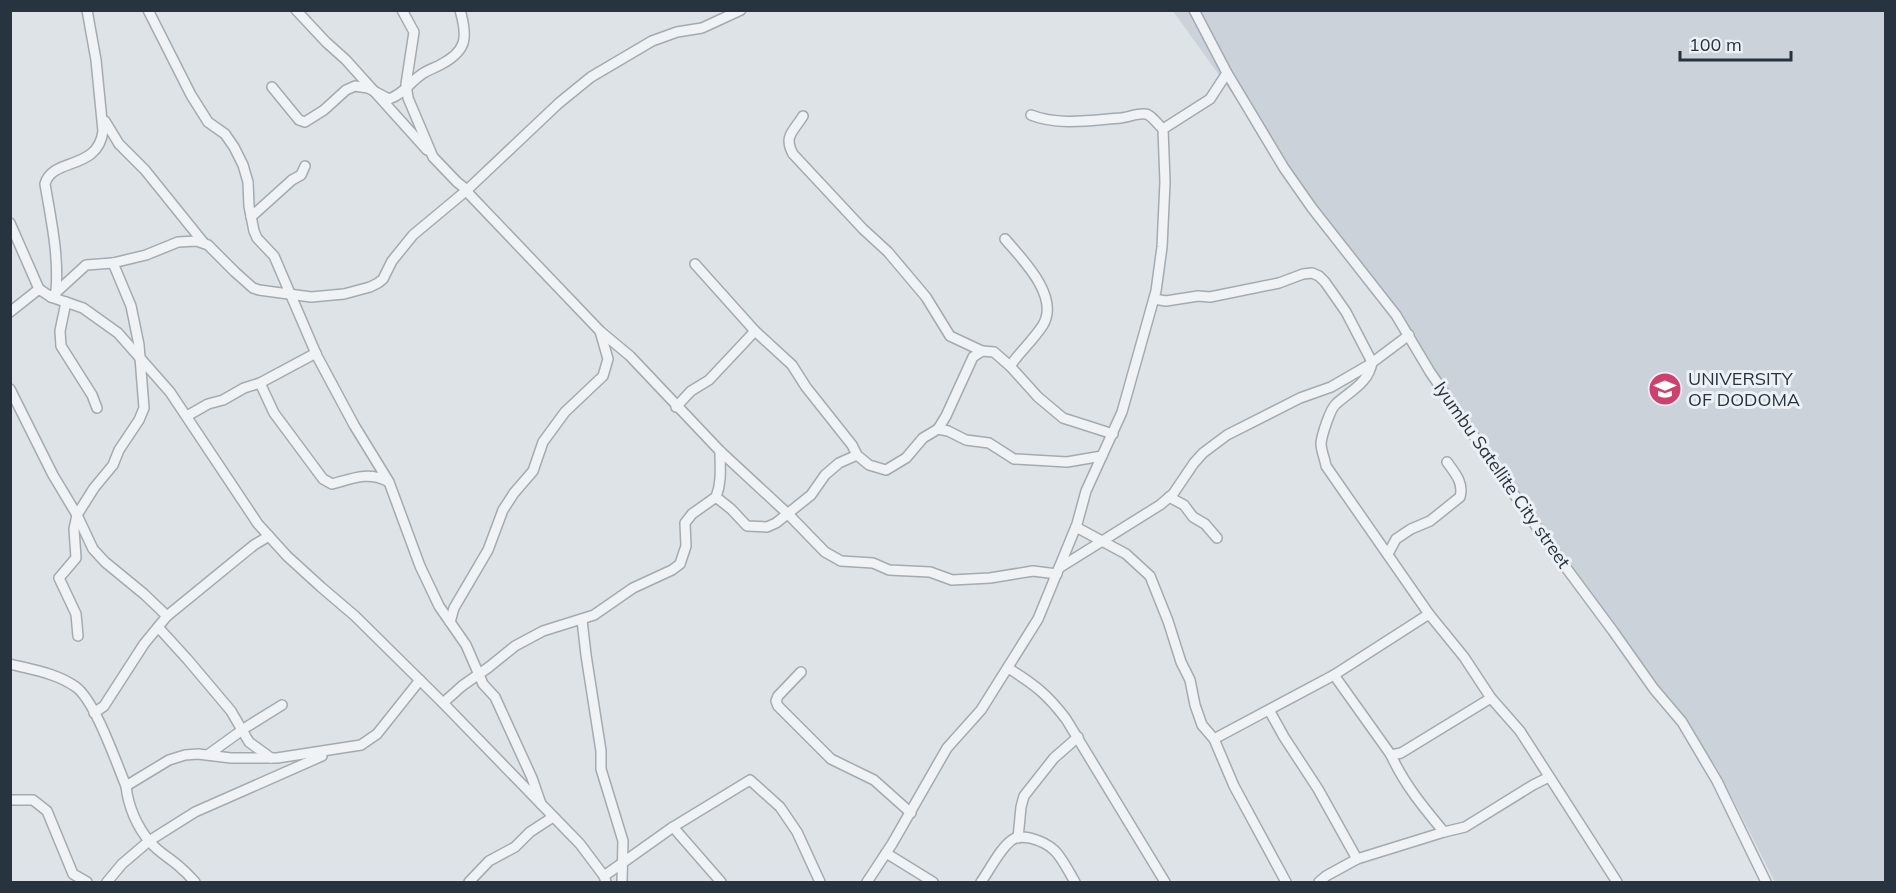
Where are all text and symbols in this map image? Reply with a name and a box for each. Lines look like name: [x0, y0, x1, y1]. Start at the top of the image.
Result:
scale bar: [1680, 24, 1791, 62]
text: 100 m: [1689, 33, 1742, 56]
place label: UNIVERSITY OF DODOMA: [1688, 367, 1800, 411]
school or university icon: UNIVERSITY OF DODOMA: [1647, 371, 1683, 407]
street label: Iyumbu Satellite City street: [1429, 377, 1576, 572]

